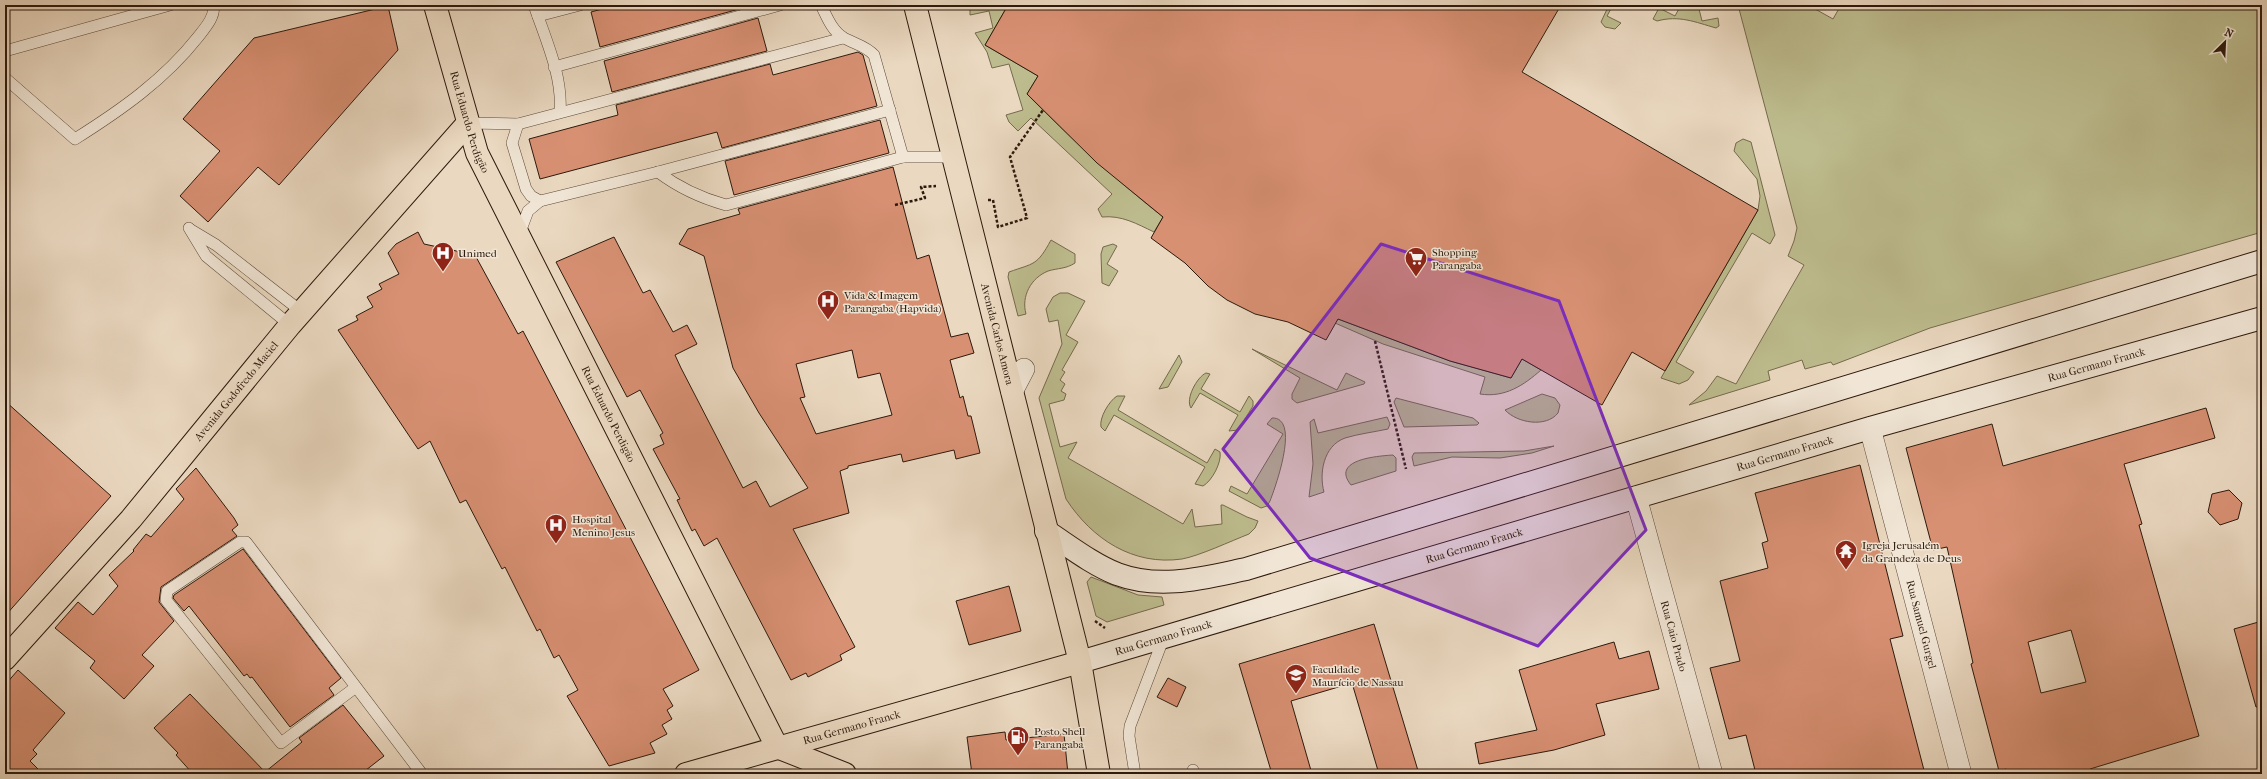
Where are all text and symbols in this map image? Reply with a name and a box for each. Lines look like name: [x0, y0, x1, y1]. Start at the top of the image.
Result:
north arrow: [2205, 22, 2245, 62]
text: N: [2222, 26, 2236, 41]
street label: Rua Eduardo Perdigão: [447, 70, 492, 175]
hospital icon: Unimed: [430, 240, 456, 273]
supermarket icon: Shopping Parangaba: [1403, 245, 1429, 278]
place label: Shopping Parangaba: [1432, 246, 1482, 272]
place label: Unimed: [458, 247, 498, 260]
street label: Avenida Carlos Amora: [978, 281, 1016, 387]
hospital icon: Vida & Imagem Parangaba (Hapvida): [815, 288, 841, 321]
place label: Vida & Imagem Parangaba (Hapvida): [843, 289, 941, 315]
street label: Avenida Godofredo Maciel: [191, 339, 281, 444]
street label: Rua Germano Franck: [2046, 345, 2147, 385]
street label: Rua Eduardo Perdigão: [579, 364, 638, 465]
street label: Rua Germano Franck: [1735, 433, 1835, 474]
hospital icon: Hospital Menino Jesus: [543, 512, 569, 545]
place label: Hospital Menino Jesus: [572, 513, 635, 539]
street label: Rua Germano Franck: [1424, 525, 1525, 566]
temple icon: Igreja Jerusalém da Grandeza de Deus: [1833, 538, 1859, 571]
place label: Igreja Jerusalém da Grandeza de Deus: [1862, 539, 1961, 565]
street label: Rua Samuel Gurgel: [1903, 579, 1939, 670]
street label: Rua Caio Prado: [1658, 599, 1690, 673]
street label: Rua Germano Franck: [1114, 617, 1214, 658]
school or university icon: Faculdade Maurício de Nassau: [1283, 662, 1309, 695]
place label: Faculdade Maurício de Nassau: [1312, 663, 1404, 689]
street label: Rua Germano Franck: [801, 707, 902, 747]
fuel station icon: Posto Shell Parangaba: [1005, 724, 1031, 757]
place label: Posto Shell Parangaba: [1034, 725, 1085, 751]

